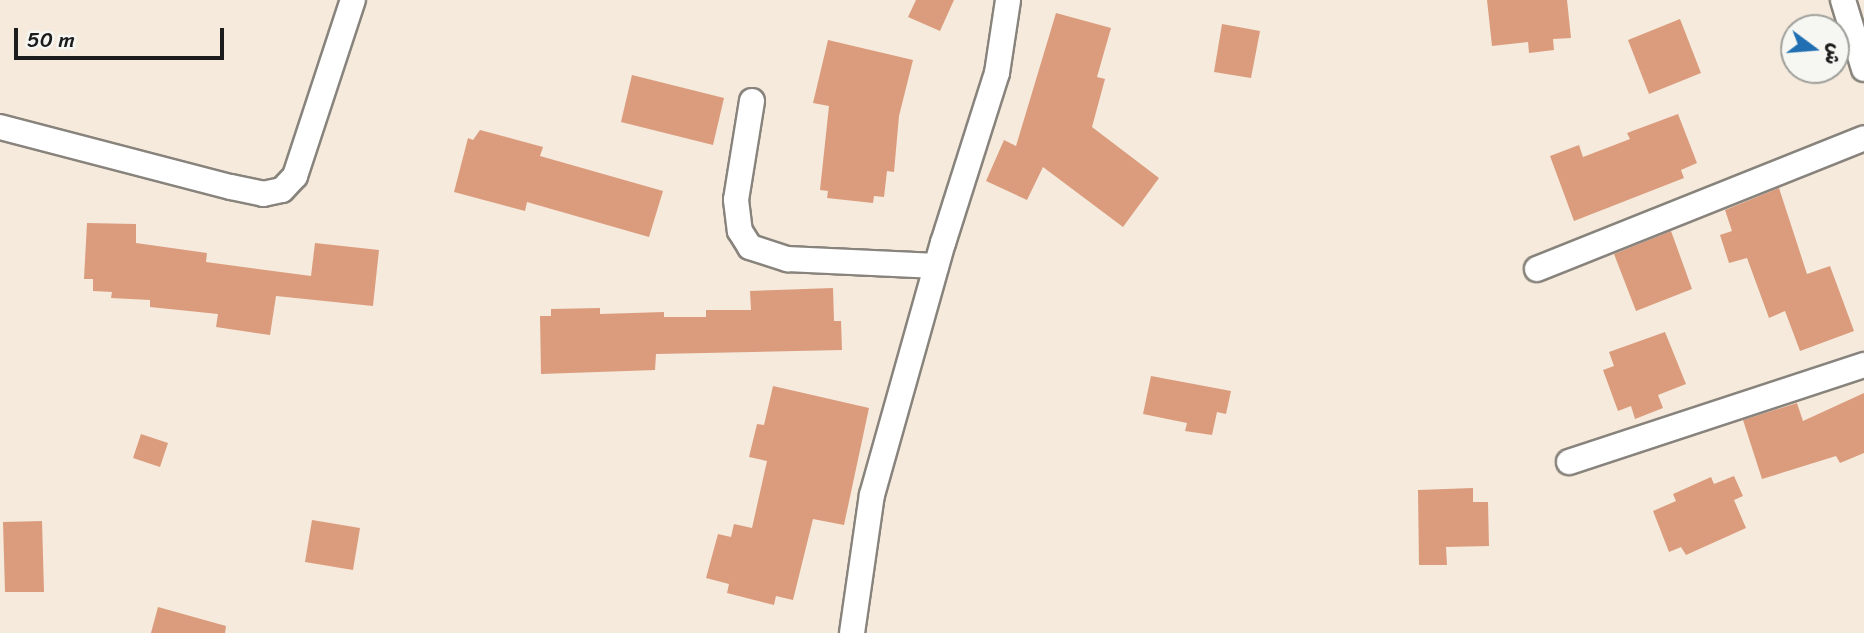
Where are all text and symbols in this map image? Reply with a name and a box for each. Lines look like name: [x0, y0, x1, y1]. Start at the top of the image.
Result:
scale bar: [18, 14, 228, 58]
north arrow: [1780, 14, 1850, 84]
text: 50 m: [27, 21, 75, 59]
text: ش: [1815, 40, 1852, 69]

